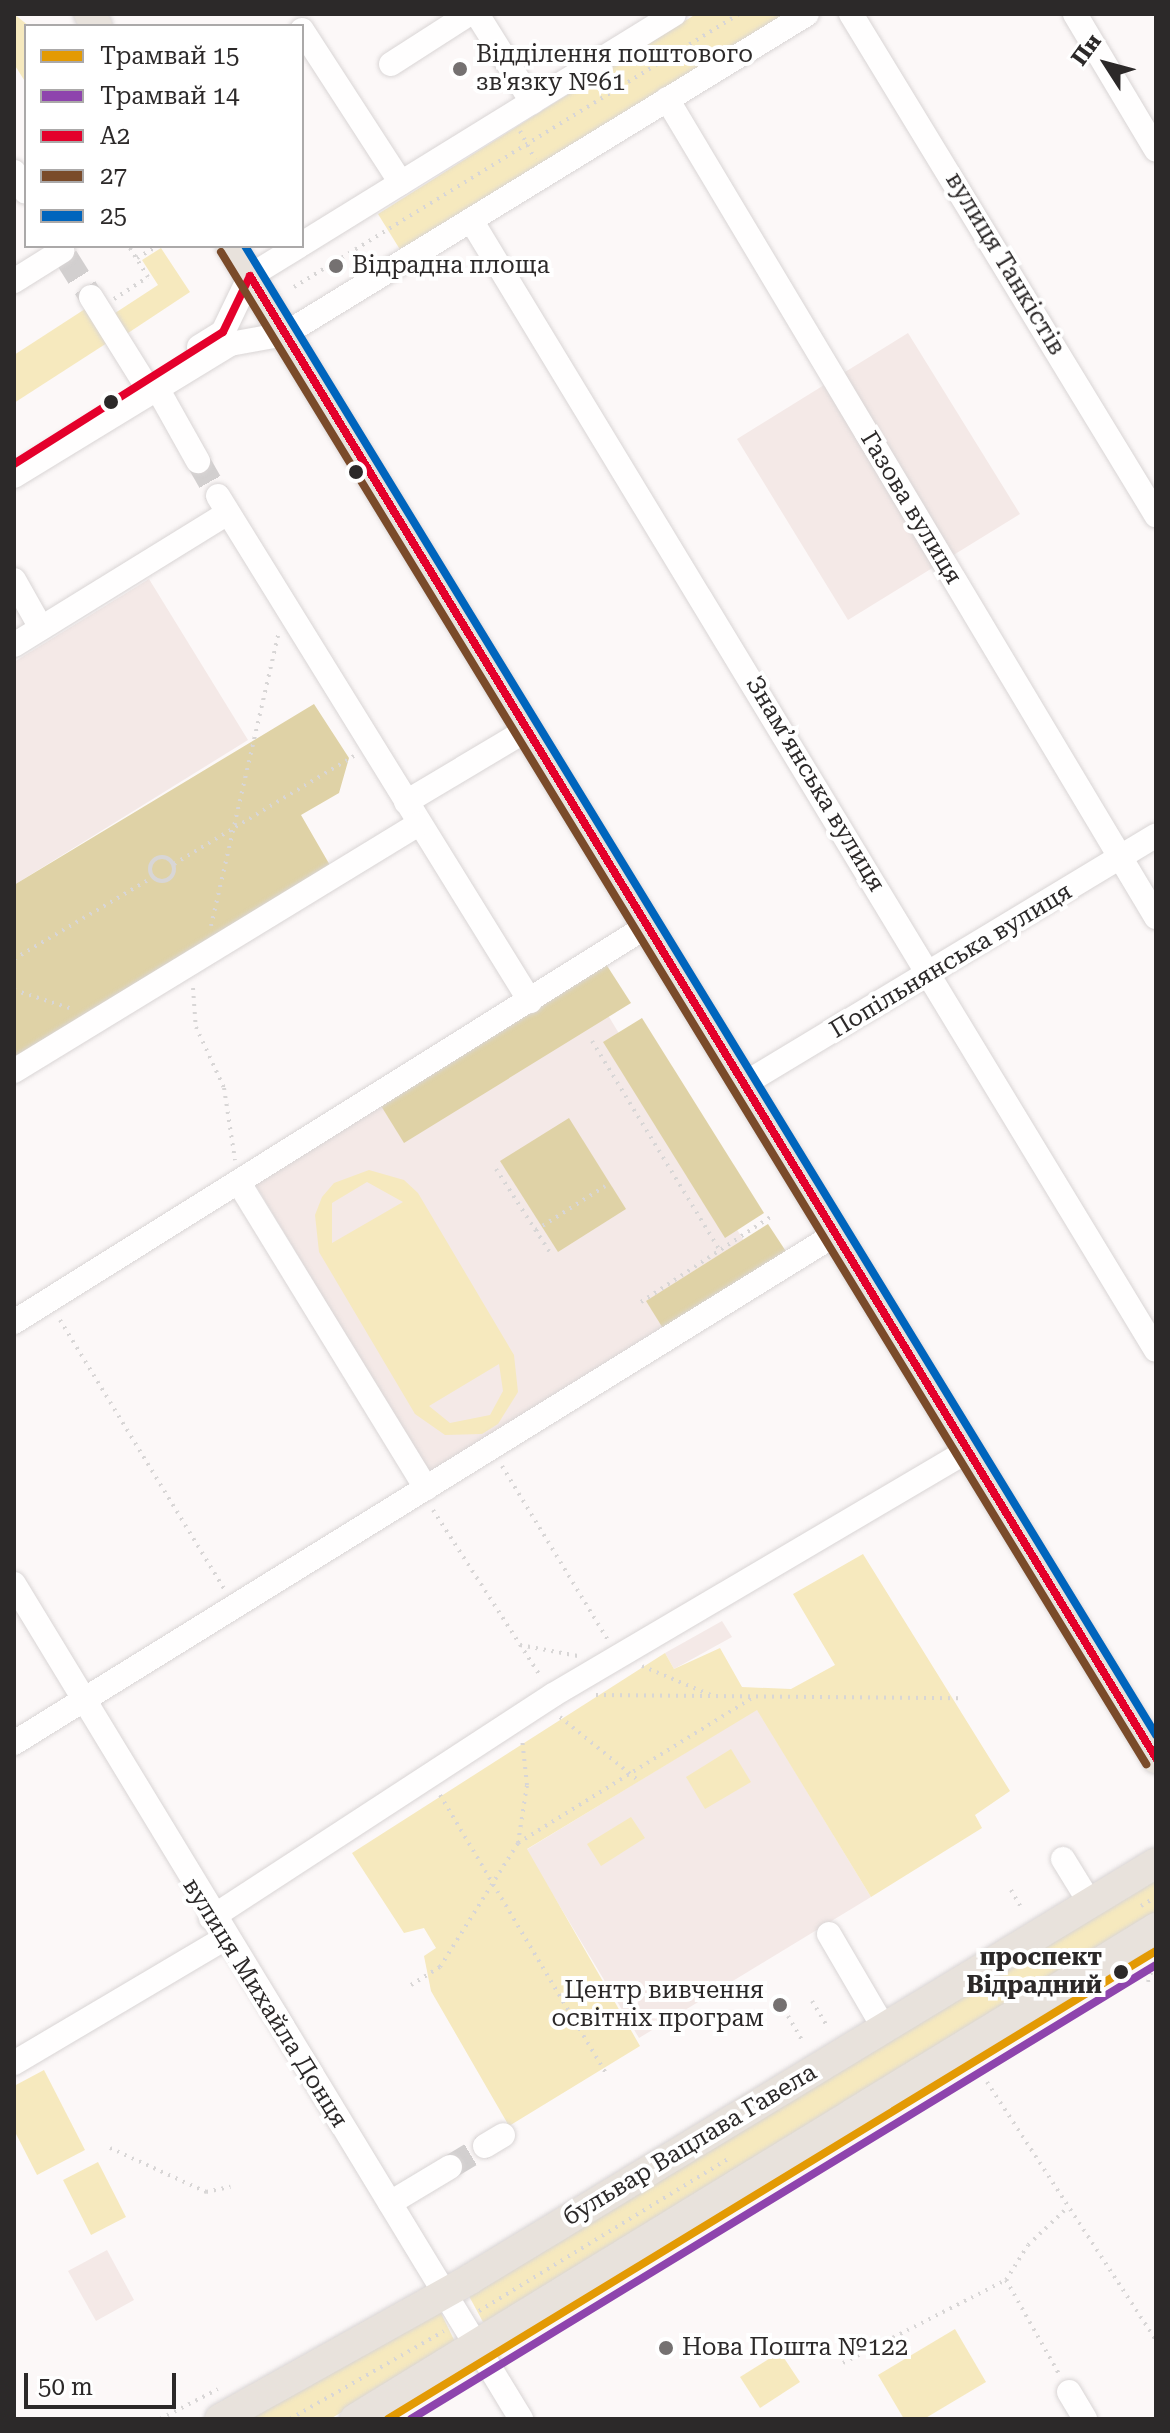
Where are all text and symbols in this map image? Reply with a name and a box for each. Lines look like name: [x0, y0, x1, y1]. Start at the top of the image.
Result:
legend: [24, 24, 304, 248]
north arrow: [1066, 24, 1146, 104]
text: Пн: [1066, 29, 1106, 70]
place label: Відділення поштового зв'язку №61: [476, 41, 753, 97]
text: Трамвай 15: [100, 42, 239, 70]
marker: Відділення поштового зв'язку №61: [451, 60, 469, 78]
text: Трамвай 14: [100, 82, 239, 110]
text: А2: [100, 122, 130, 150]
text: 27: [100, 162, 127, 190]
street label: вулиця Танкістів: [939, 167, 1071, 361]
text: 25: [100, 202, 127, 230]
place label: Відрадна площа: [352, 252, 550, 280]
marker: Відрадна площа: [327, 257, 345, 275]
unlabelled marker: [103, 394, 119, 410]
street label: Газова вулиця: [854, 426, 968, 590]
unlabelled marker: [348, 464, 364, 480]
street label: Знамʼянська вулиця: [739, 671, 891, 897]
street label: Попільнянська вулиця: [825, 877, 1077, 1045]
street label: вулиця Михайла Донця: [176, 1873, 354, 2133]
place label: проспект Відрадний: [966, 1944, 1102, 2000]
marker: проспект Відрадний: [1109, 1960, 1133, 1984]
place label: Центр вивчення освітніх програм: [552, 1977, 764, 2033]
marker: Центр вивчення освітніх програм: [771, 1996, 789, 2014]
street label: бульвар Вацлава Гавела: [558, 2058, 822, 2232]
place label: Нова Пошта №122: [682, 2334, 908, 2362]
marker: Нова Пошта №122: [657, 2339, 675, 2357]
scale bar: [28, 2357, 180, 2407]
text: 50 m: [38, 2373, 93, 2401]

